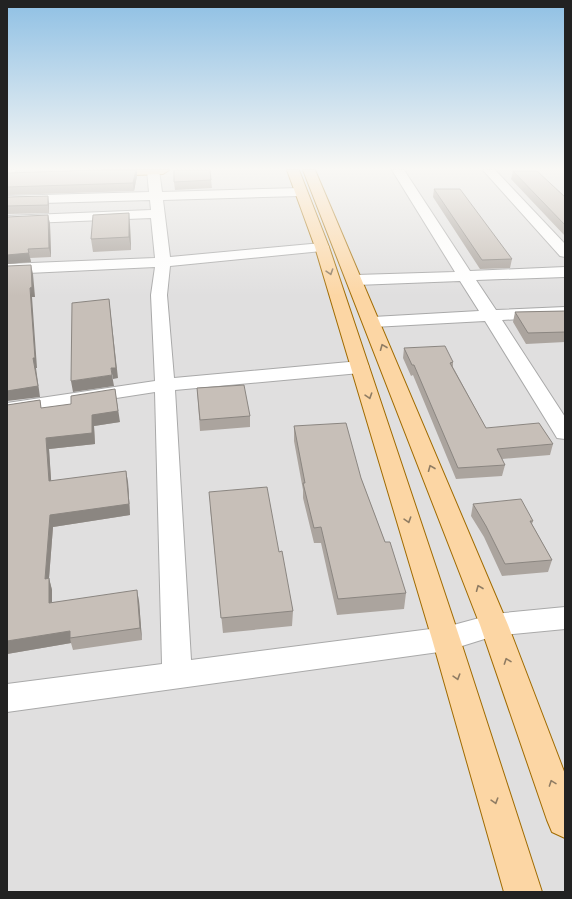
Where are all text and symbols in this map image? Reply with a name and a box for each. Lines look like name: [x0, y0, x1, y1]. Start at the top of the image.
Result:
one-way arrow: [325, 269, 334, 276]
one-way arrow: [379, 344, 387, 351]
one-way arrow: [364, 392, 373, 399]
one-way arrow: [428, 464, 436, 472]
one-way arrow: [404, 516, 412, 523]
one-way arrow: [476, 585, 484, 592]
one-way arrow: [504, 658, 512, 665]
one-way arrow: [452, 673, 461, 680]
one-way arrow: [548, 780, 556, 787]
one-way arrow: [490, 797, 499, 804]

